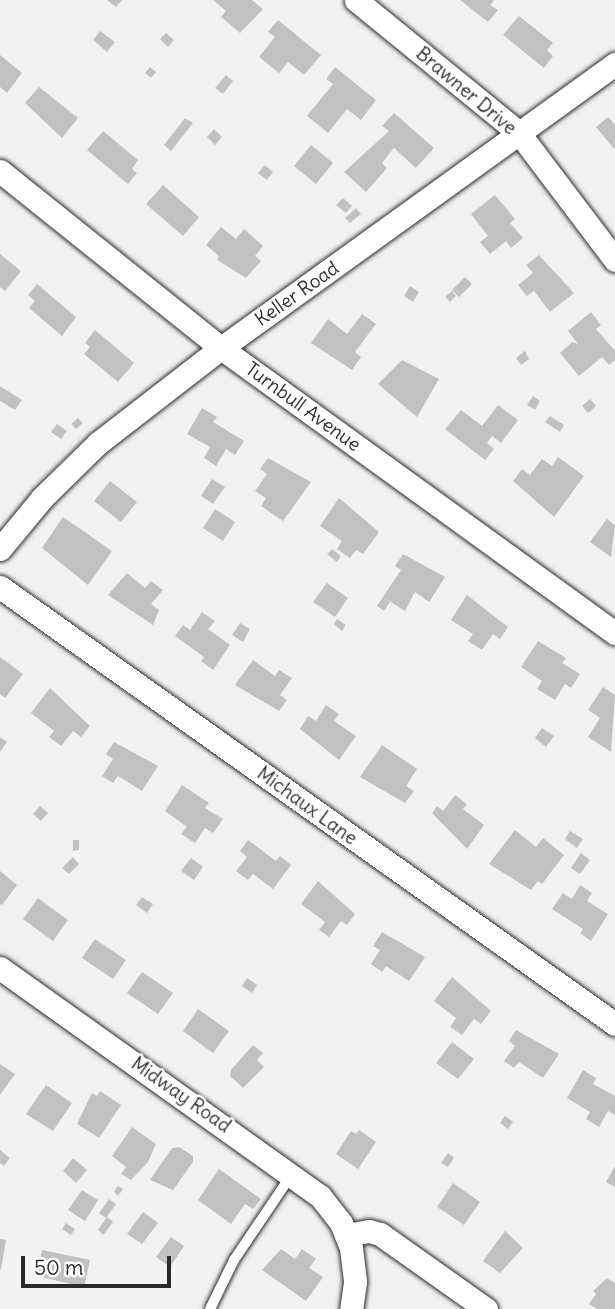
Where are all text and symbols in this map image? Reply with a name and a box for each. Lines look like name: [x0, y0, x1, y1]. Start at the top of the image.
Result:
street label: Brawner Drive: [411, 42, 521, 140]
street label: Keller Road: [251, 257, 343, 331]
street label: Turnbull Avenue: [241, 358, 365, 456]
street label: Michaux Lane: [252, 762, 362, 850]
street label: Midway Road: [127, 1052, 235, 1138]
scale bar: [24, 1242, 175, 1286]
text: 50 m: [34, 1254, 83, 1281]

